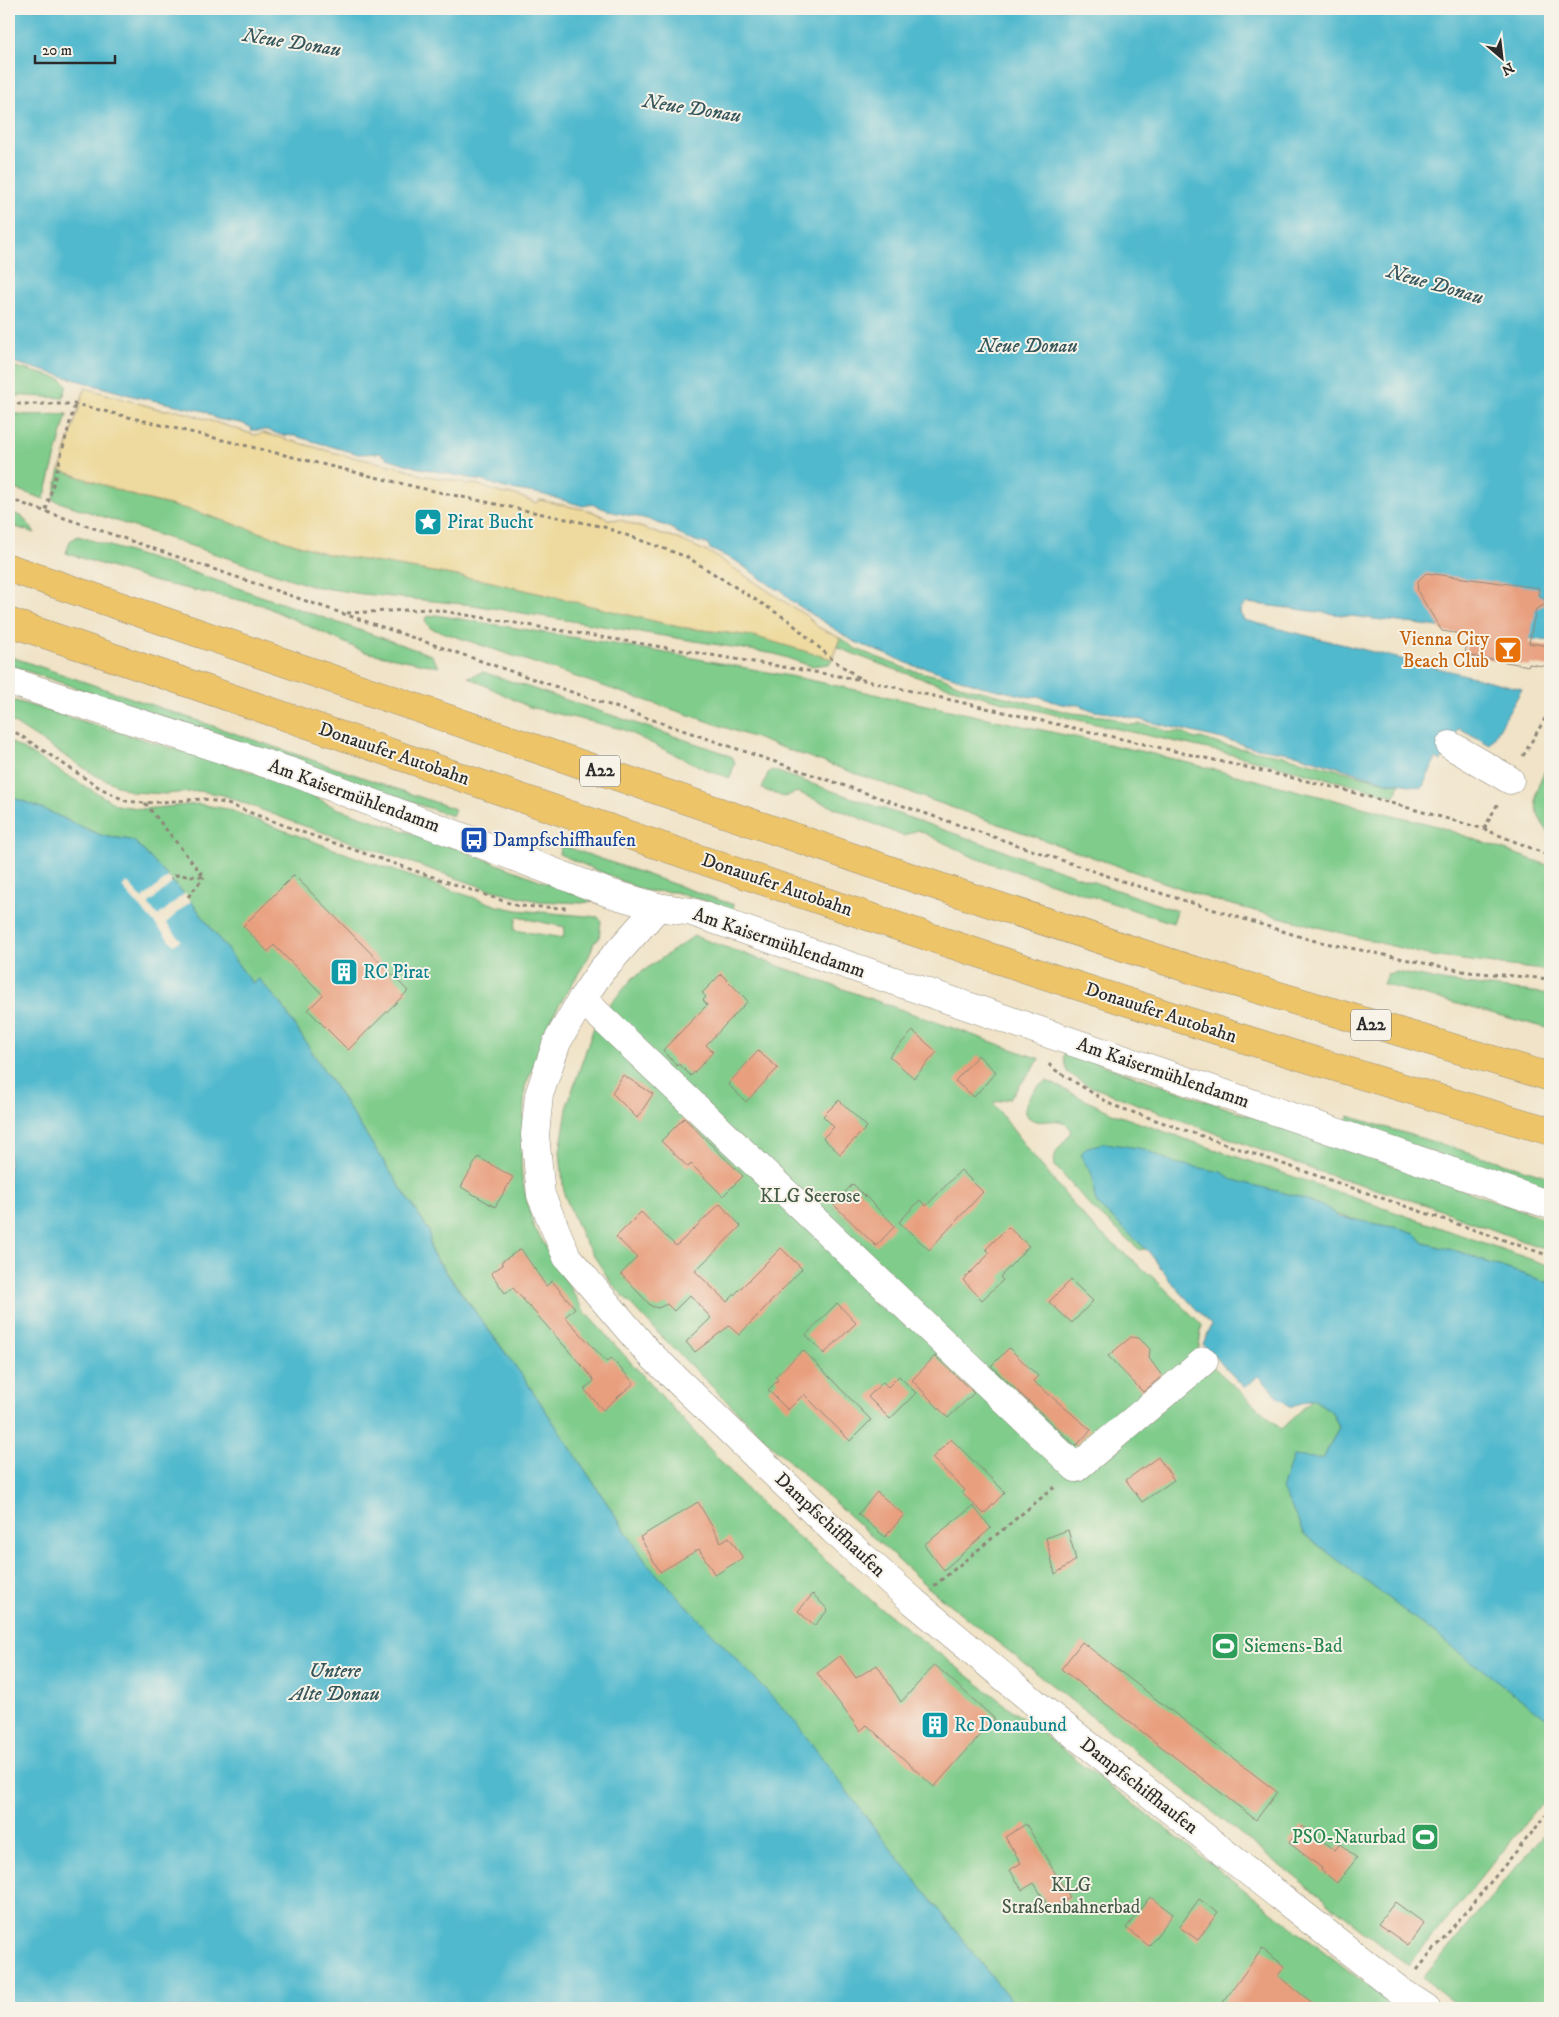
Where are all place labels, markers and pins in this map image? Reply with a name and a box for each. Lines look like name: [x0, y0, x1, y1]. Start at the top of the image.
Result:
place icon: Pirat Bucht: [413, 507, 443, 537]
place label: Pirat Bucht: [447, 511, 534, 534]
place label: Vienna City Beach Club: [1399, 628, 1490, 673]
bar icon: Vienna City Beach Club: [1493, 635, 1523, 665]
bus stop icon: Dampfschiffhaufen: [459, 825, 489, 855]
place label: Dampfschiffhaufen: [493, 829, 636, 852]
building icon: RC Pirat: [329, 957, 359, 987]
place label: RC Pirat: [363, 961, 429, 984]
sports icon: Siemens-Bad: [1210, 1631, 1240, 1661]
place label: Siemens-Bad: [1244, 1635, 1343, 1658]
building icon: Rc Donaubund: [920, 1710, 950, 1740]
place label: Rc Donaubund: [954, 1714, 1067, 1737]
sports icon: PSO-Naturbad: [1410, 1822, 1440, 1852]
place label: PSO-Naturbad: [1292, 1826, 1407, 1849]

